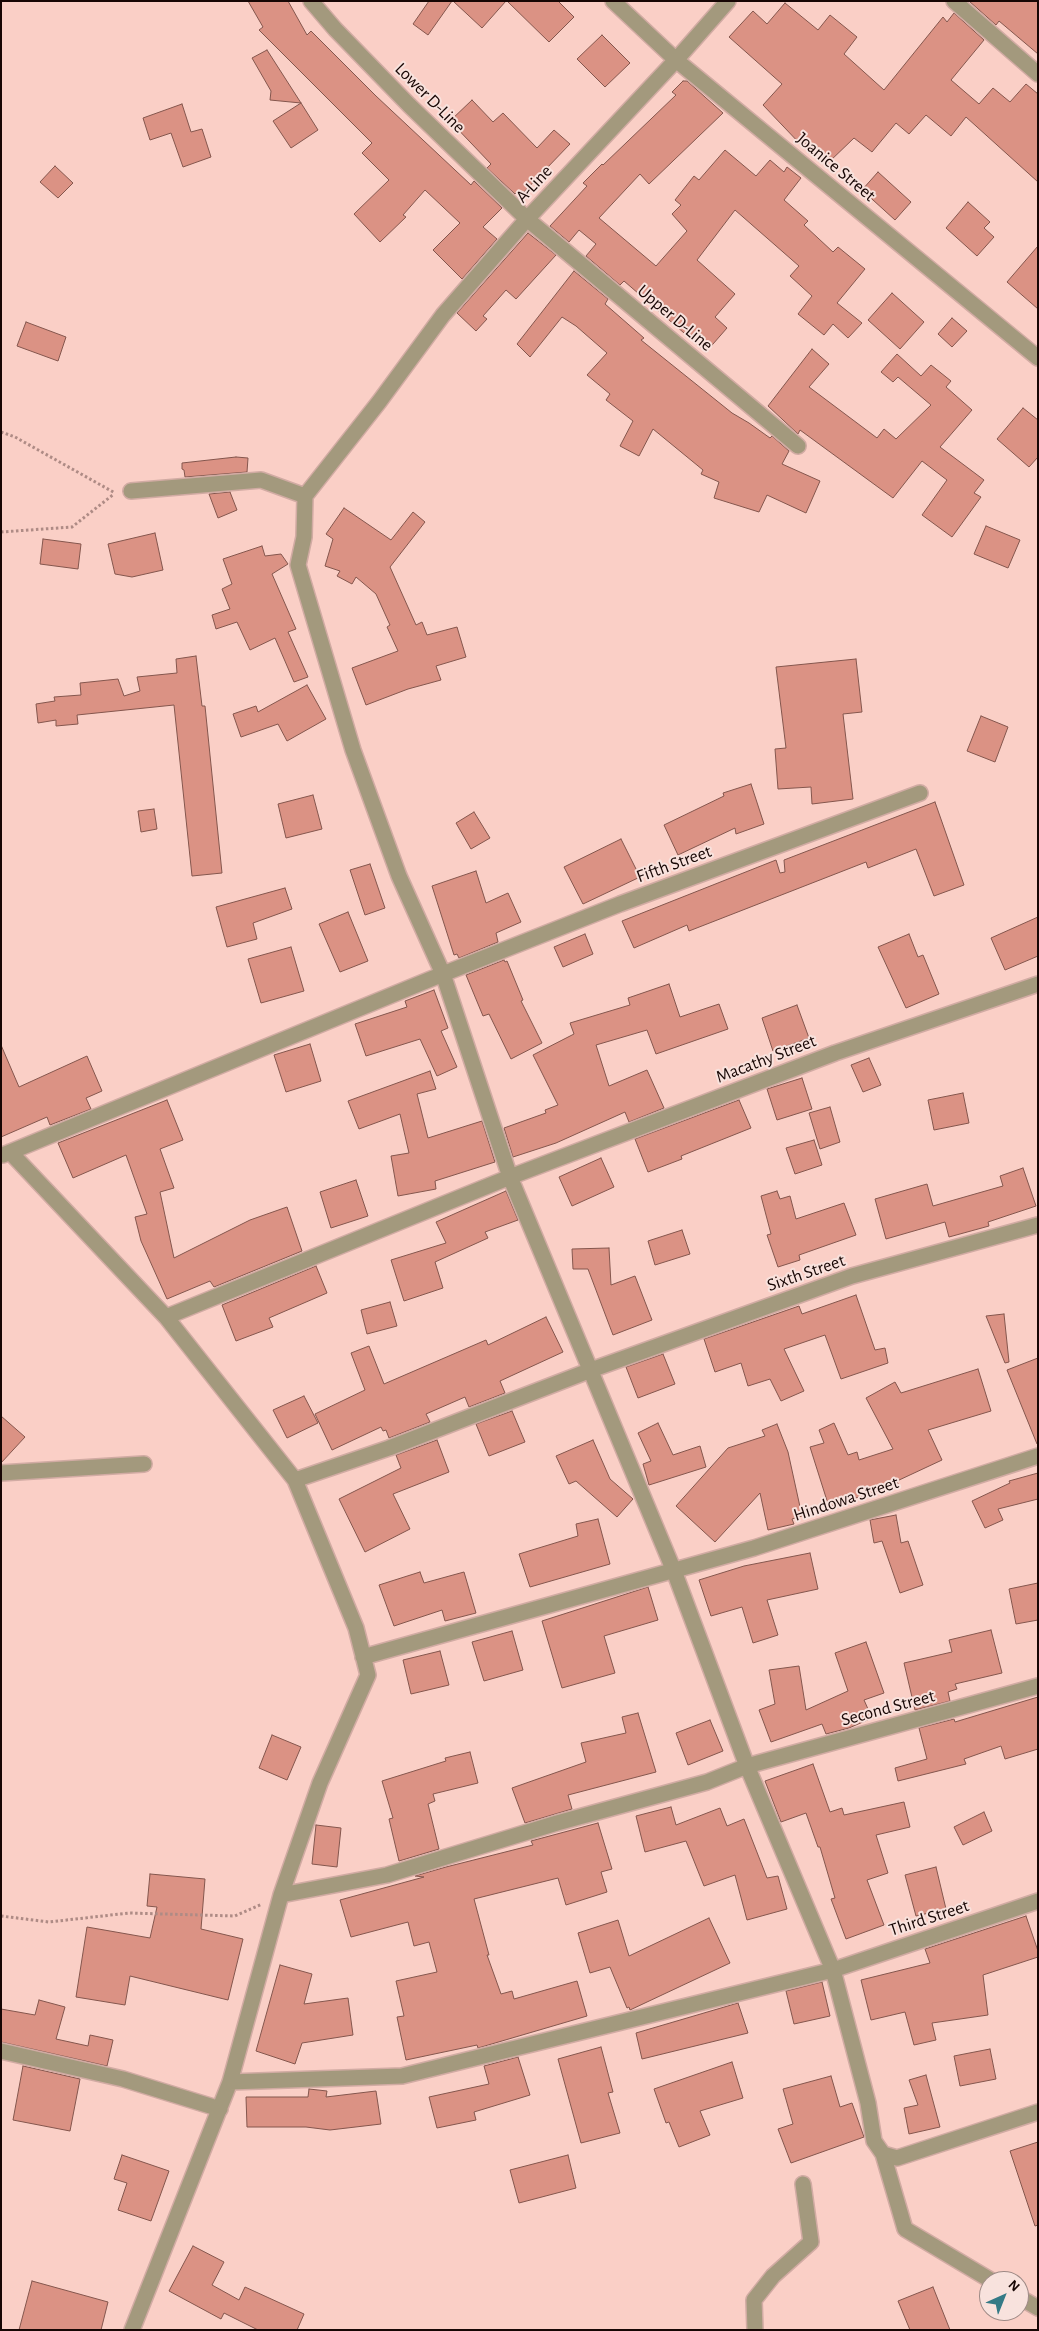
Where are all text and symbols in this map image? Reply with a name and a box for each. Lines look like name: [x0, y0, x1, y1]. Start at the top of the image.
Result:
street label: Lower D-Line: [390, 58, 470, 138]
street label: Joanice Street: [792, 128, 880, 206]
street label: A-Line: [511, 161, 557, 207]
street label: Upper D-Line: [633, 280, 717, 356]
street label: Fifth Street: [634, 840, 714, 888]
street label: Macathy Street: [713, 1030, 819, 1088]
street label: Sixth Street: [764, 1250, 848, 1296]
street label: Hindowa Street: [791, 1472, 901, 1526]
street label: Second Street: [839, 1685, 937, 1731]
street label: Third Street: [886, 1895, 972, 1941]
north arrow: [979, 2271, 1029, 2321]
text: N: [1005, 2278, 1022, 2294]

